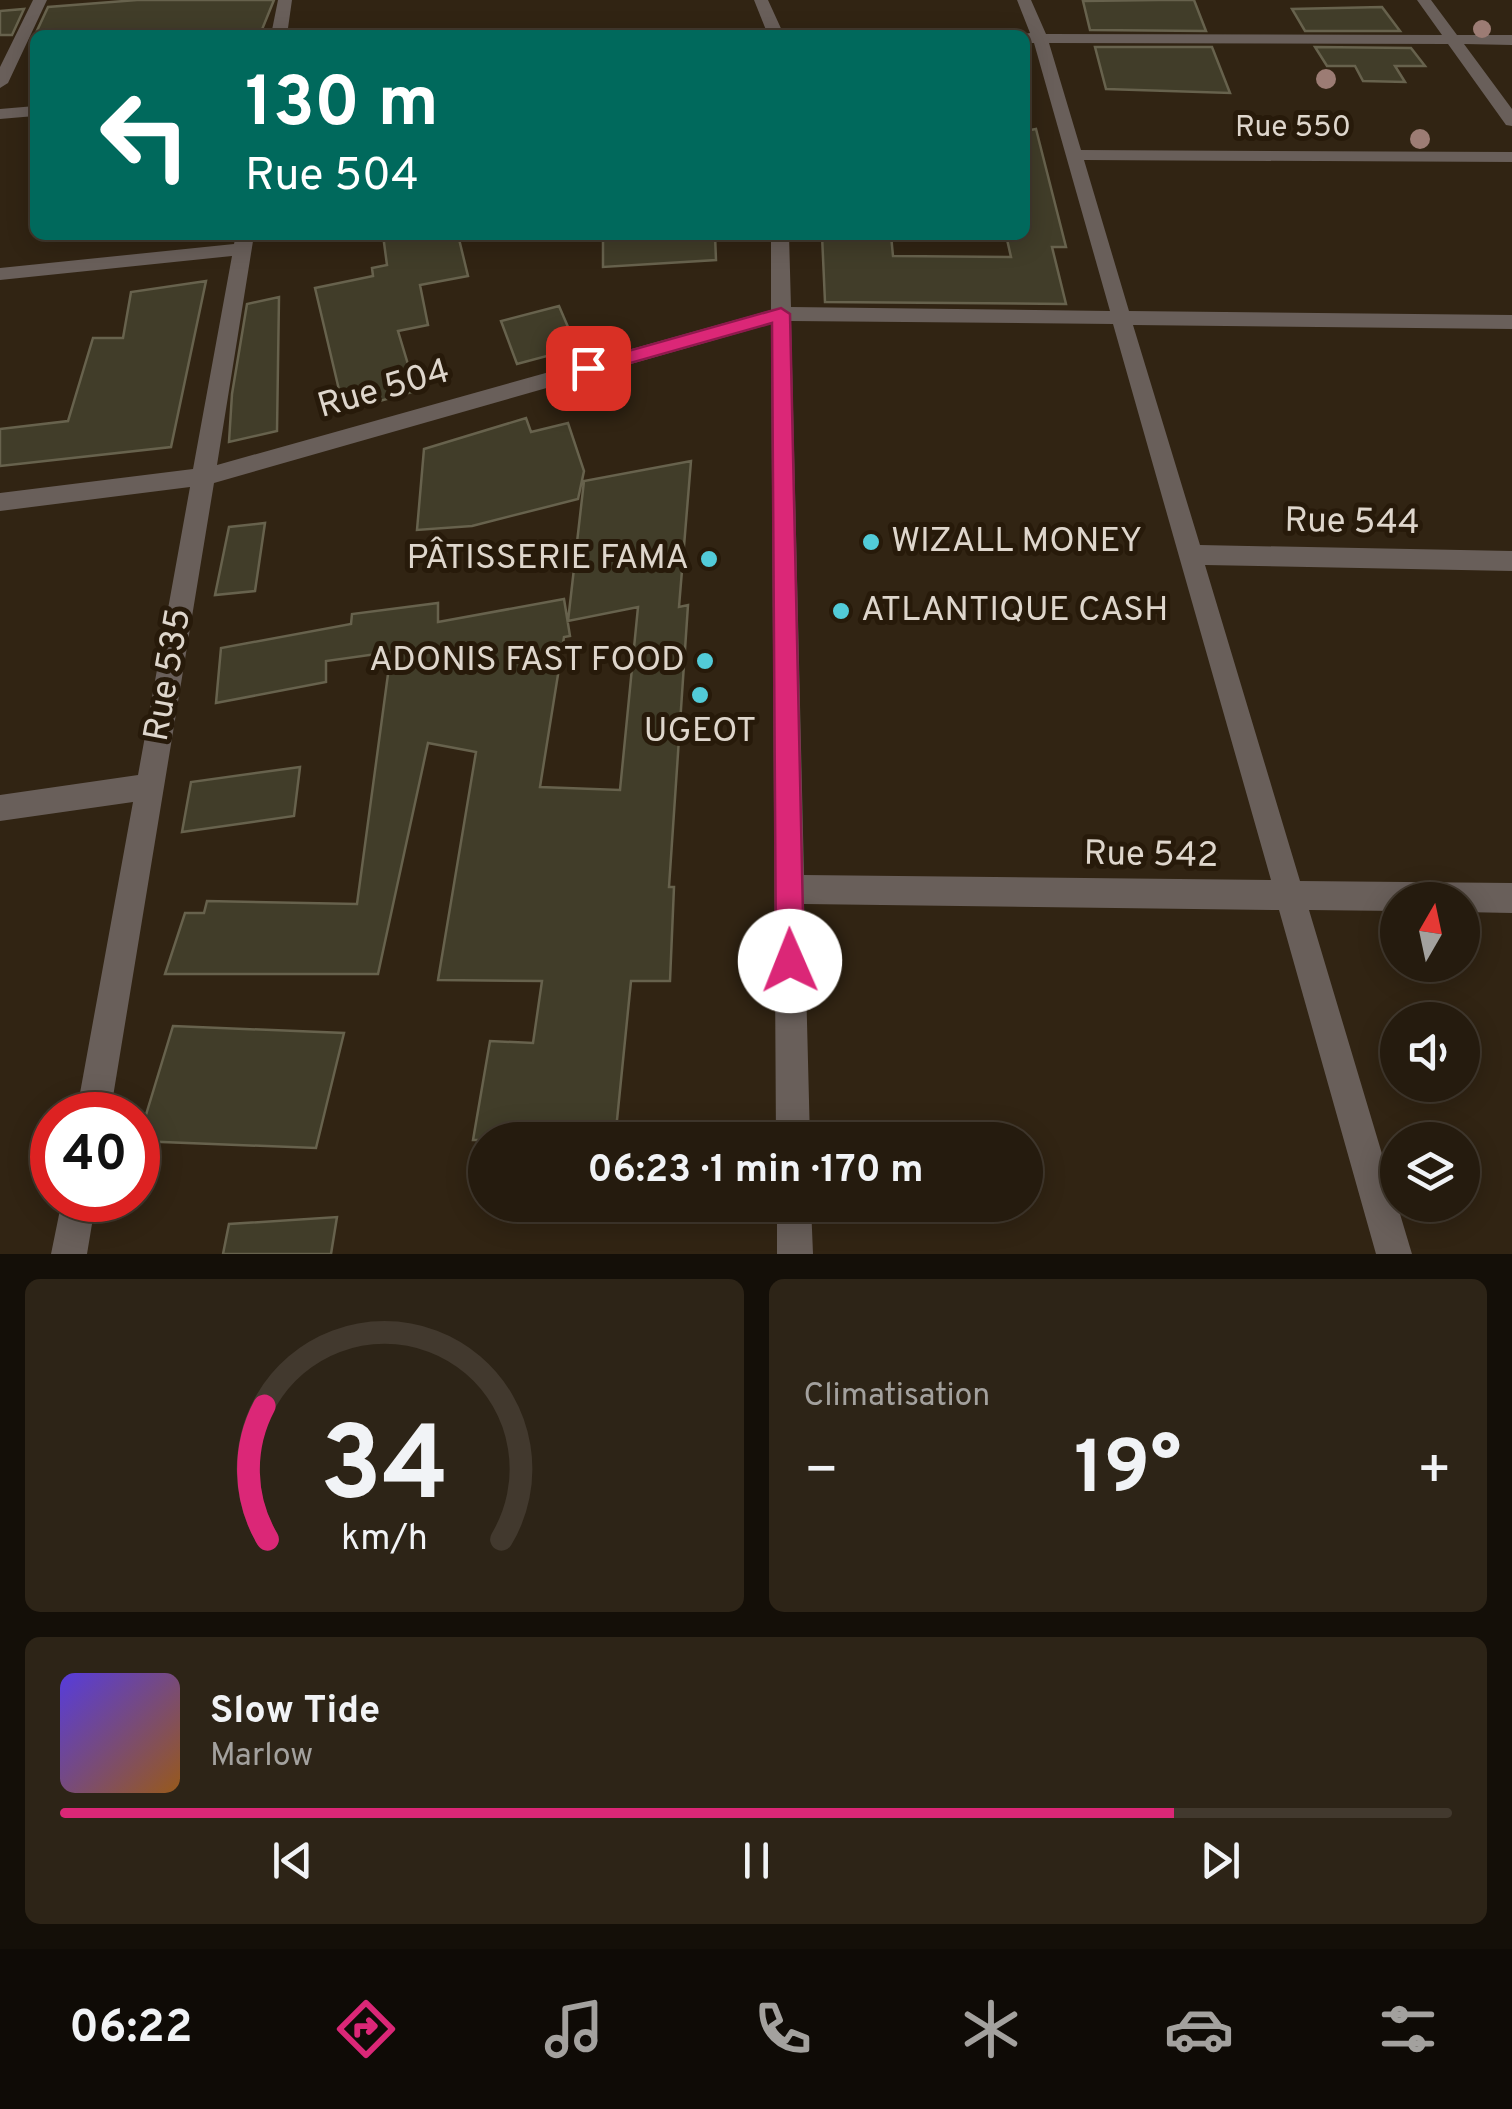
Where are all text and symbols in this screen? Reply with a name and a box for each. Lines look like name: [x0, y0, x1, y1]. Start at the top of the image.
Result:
text: 130 m: [245, 62, 439, 151]
icon: left: [80, 70, 210, 200]
street label: Rue 550: [1235, 110, 1351, 147]
text: Rue 504: [245, 149, 419, 206]
pin: [546, 326, 631, 411]
icon: arrive: [561, 341, 616, 396]
street label: Rue 504: [313, 350, 455, 430]
street label: Rue 544: [1284, 500, 1420, 546]
place label: WIZALL MONEY: [891, 520, 1142, 564]
marker: WIZALL MONEY: [860, 531, 882, 553]
place label: PÂTISSERIE FAMA: [407, 536, 689, 581]
marker: PÂTISSERIE FAMA: [698, 548, 720, 570]
place label: ATLANTIQUE CASH: [861, 589, 1168, 633]
marker: ATLANTIQUE CASH: [830, 600, 852, 622]
street label: Rue 535: [136, 605, 202, 745]
place label: ADONIS FAST FOOD: [369, 639, 685, 683]
marker: ADONIS FAST FOOD: [694, 650, 716, 672]
marker: UGEOT: [689, 684, 711, 706]
place label: UGEOT: [644, 710, 757, 754]
street label: Rue 542: [1083, 833, 1219, 879]
north arrow: [1380, 882, 1480, 982]
map controls: [1380, 882, 1480, 1222]
position arrow: [738, 909, 842, 1013]
button: sound: [1380, 1002, 1480, 1102]
speed limit sign: 40: [30, 1092, 160, 1222]
button: layers: [1380, 1122, 1480, 1222]
text: 06:23 · 1 min · 170 m: [587, 1147, 924, 1196]
text: Climatisation: [804, 1377, 990, 1417]
text: 34: [320, 1405, 449, 1537]
text: 19°: [1074, 1425, 1181, 1520]
text: −: [804, 1438, 839, 1508]
text: +: [1417, 1438, 1452, 1508]
text: km/h: [341, 1517, 428, 1563]
text: Slow Tide: [210, 1688, 380, 1737]
text: Marlow: [210, 1737, 313, 1777]
icon: previous: [265, 1833, 320, 1888]
icon: pause: [729, 1833, 784, 1888]
icon: next: [1193, 1833, 1248, 1888]
icon: directions: [331, 1994, 401, 2064]
icon: music: [539, 1994, 609, 2064]
icon: phone: [748, 1994, 818, 2064]
icon: climate: [956, 1994, 1026, 2064]
icon: car: [1164, 1994, 1234, 2064]
icon: filters: [1373, 1994, 1443, 2064]
text: 06:22: [69, 2001, 192, 2058]

